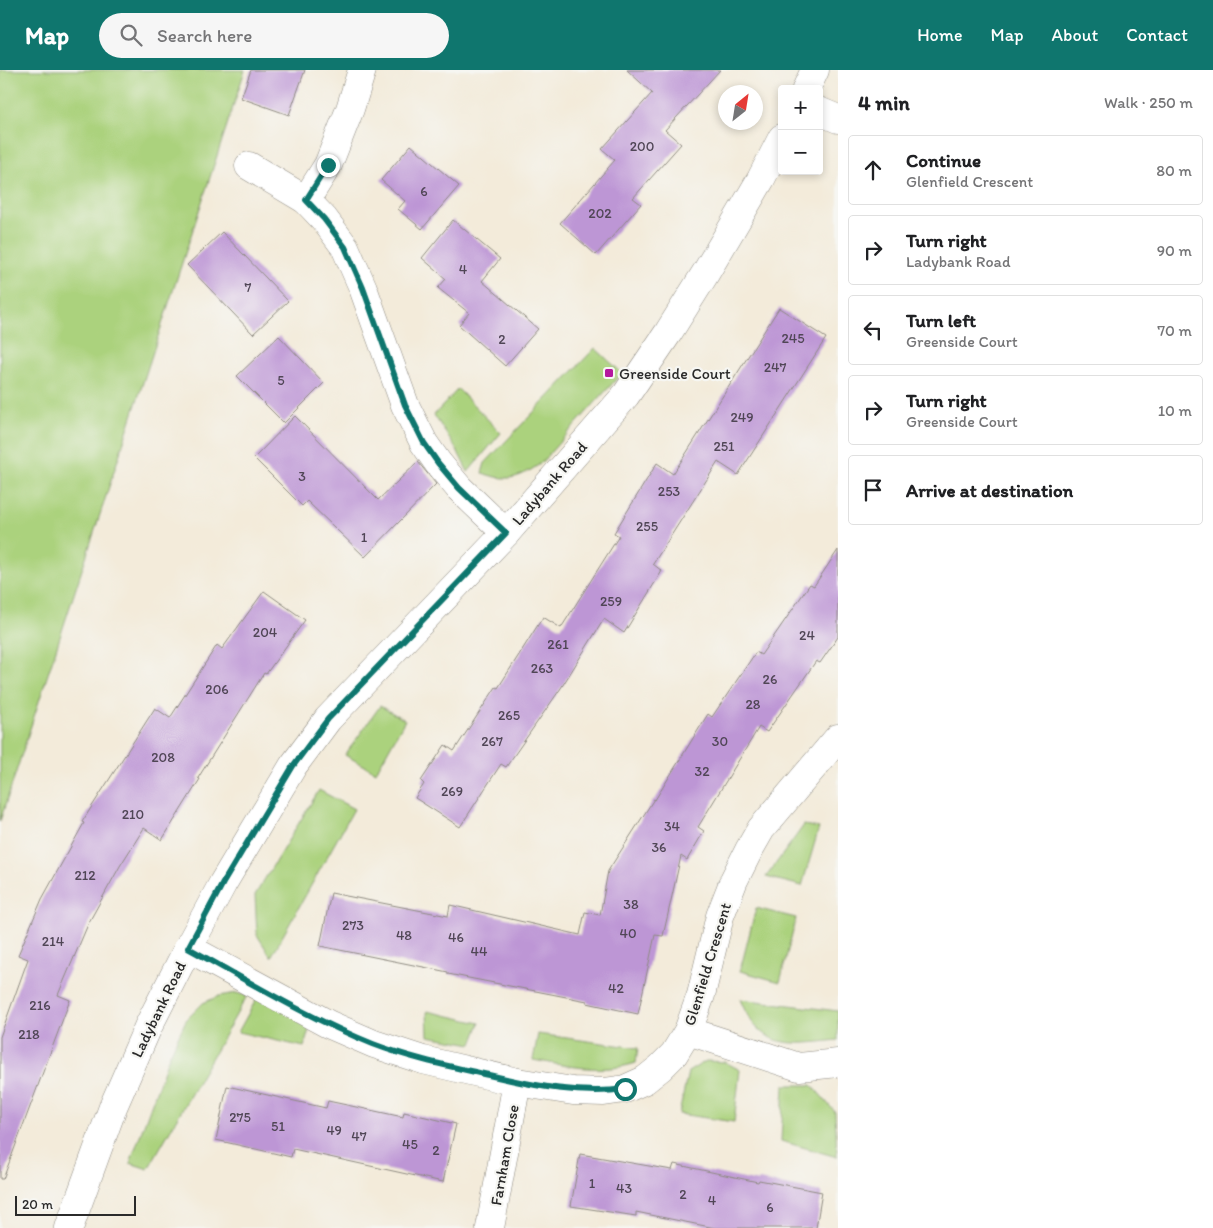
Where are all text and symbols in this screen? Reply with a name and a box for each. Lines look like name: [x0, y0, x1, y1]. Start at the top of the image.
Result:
search box: [99, 13, 449, 58]
text: Map: [25, 21, 69, 50]
icon: search: [117, 21, 145, 49]
text: Search here: [157, 24, 252, 47]
text: Home: [917, 24, 963, 46]
text: Map: [991, 24, 1024, 46]
text: About: [1052, 24, 1098, 46]
text: Contact: [1126, 24, 1188, 46]
north arrow: [718, 85, 763, 130]
map controls: [778, 85, 823, 175]
button: +: [778, 85, 823, 130]
text: 4 min: [858, 90, 910, 115]
text: Walk · 250 m: [1104, 93, 1193, 112]
button: −: [778, 130, 823, 175]
house number: 200: [630, 138, 654, 155]
text: Continue: [906, 149, 981, 172]
route end: [317, 154, 340, 177]
icon: ahead: [859, 156, 887, 184]
text: 80 m: [1156, 161, 1192, 180]
text: Glenfield Crescent: [906, 172, 1033, 191]
house number: 6: [420, 183, 428, 200]
house number: 202: [588, 205, 612, 222]
text: Turn right: [906, 229, 987, 252]
icon: right: [859, 236, 887, 264]
text: 90 m: [1157, 241, 1192, 260]
text: Ladybank Road: [906, 252, 1011, 271]
house number: 4: [459, 261, 468, 278]
house number: 7: [245, 279, 252, 296]
text: Turn left: [906, 309, 976, 332]
icon: left: [859, 316, 887, 344]
text: 70 m: [1157, 321, 1192, 340]
house number: 245: [781, 330, 805, 347]
house number: 2: [498, 331, 506, 348]
text: Greenside Court: [906, 332, 1018, 351]
house number: 247: [764, 359, 786, 376]
place label: Greenside Court: [619, 364, 731, 383]
marker: Greenside Court: [603, 367, 615, 379]
house number: 5: [277, 372, 285, 389]
text: Turn right: [906, 389, 987, 412]
icon: right: [859, 396, 887, 424]
text: 10 m: [1158, 401, 1192, 420]
house number: 249: [730, 409, 754, 426]
text: Greenside Court: [906, 412, 1018, 431]
street label: Ladybank Road: [508, 437, 591, 529]
house number: 251: [713, 438, 735, 455]
house number: 3: [298, 468, 306, 485]
icon: arrive: [859, 476, 887, 504]
text: Arrive at destination: [906, 479, 1073, 502]
house number: 253: [658, 483, 681, 500]
house number: 255: [636, 518, 658, 535]
house number: 1: [361, 529, 368, 546]
house number: 259: [600, 593, 622, 610]
house number: 204: [253, 624, 278, 641]
house number: 24: [799, 627, 815, 644]
house number: 261: [547, 636, 569, 653]
house number: 263: [531, 660, 554, 677]
house number: 26: [763, 671, 777, 688]
house number: 206: [205, 681, 229, 698]
house number: 28: [745, 696, 761, 713]
house number: 265: [498, 707, 520, 724]
house number: 267: [481, 733, 503, 750]
house number: 30: [712, 733, 728, 750]
house number: 208: [151, 749, 175, 766]
house number: 32: [695, 763, 710, 780]
house number: 269: [441, 783, 463, 800]
house number: 210: [122, 806, 144, 823]
house number: 34: [664, 818, 681, 835]
house number: 36: [651, 839, 667, 856]
house number: 212: [74, 867, 96, 884]
house number: 38: [623, 896, 639, 913]
street label: Glenfield Crescent: [680, 900, 735, 1028]
house number: 273: [342, 917, 364, 934]
house number: 40: [619, 925, 637, 942]
house number: 48: [396, 927, 412, 944]
house number: 46: [448, 929, 464, 946]
house number: 214: [42, 933, 65, 950]
house number: 44: [471, 943, 488, 960]
street label: Ladybank Road: [127, 958, 190, 1060]
house number: 42: [608, 980, 625, 997]
house number: 216: [29, 997, 51, 1014]
house number: 218: [18, 1026, 40, 1043]
route start: [614, 1078, 637, 1101]
street label: Farnham Close: [486, 1103, 523, 1207]
house number: 275: [229, 1109, 251, 1126]
house number: 51: [271, 1118, 285, 1135]
house number: 49: [326, 1122, 342, 1139]
house number: 47: [351, 1128, 367, 1145]
house number: 45: [402, 1136, 418, 1153]
house number: 2: [432, 1142, 440, 1159]
house number: 1: [589, 1175, 596, 1192]
house number: 43: [616, 1180, 632, 1197]
house number: 2: [679, 1186, 687, 1203]
house number: 4: [708, 1192, 717, 1209]
scale bar: [15, 1193, 136, 1216]
text: 20 m: [22, 1196, 53, 1213]
house number: 6: [766, 1199, 774, 1216]

